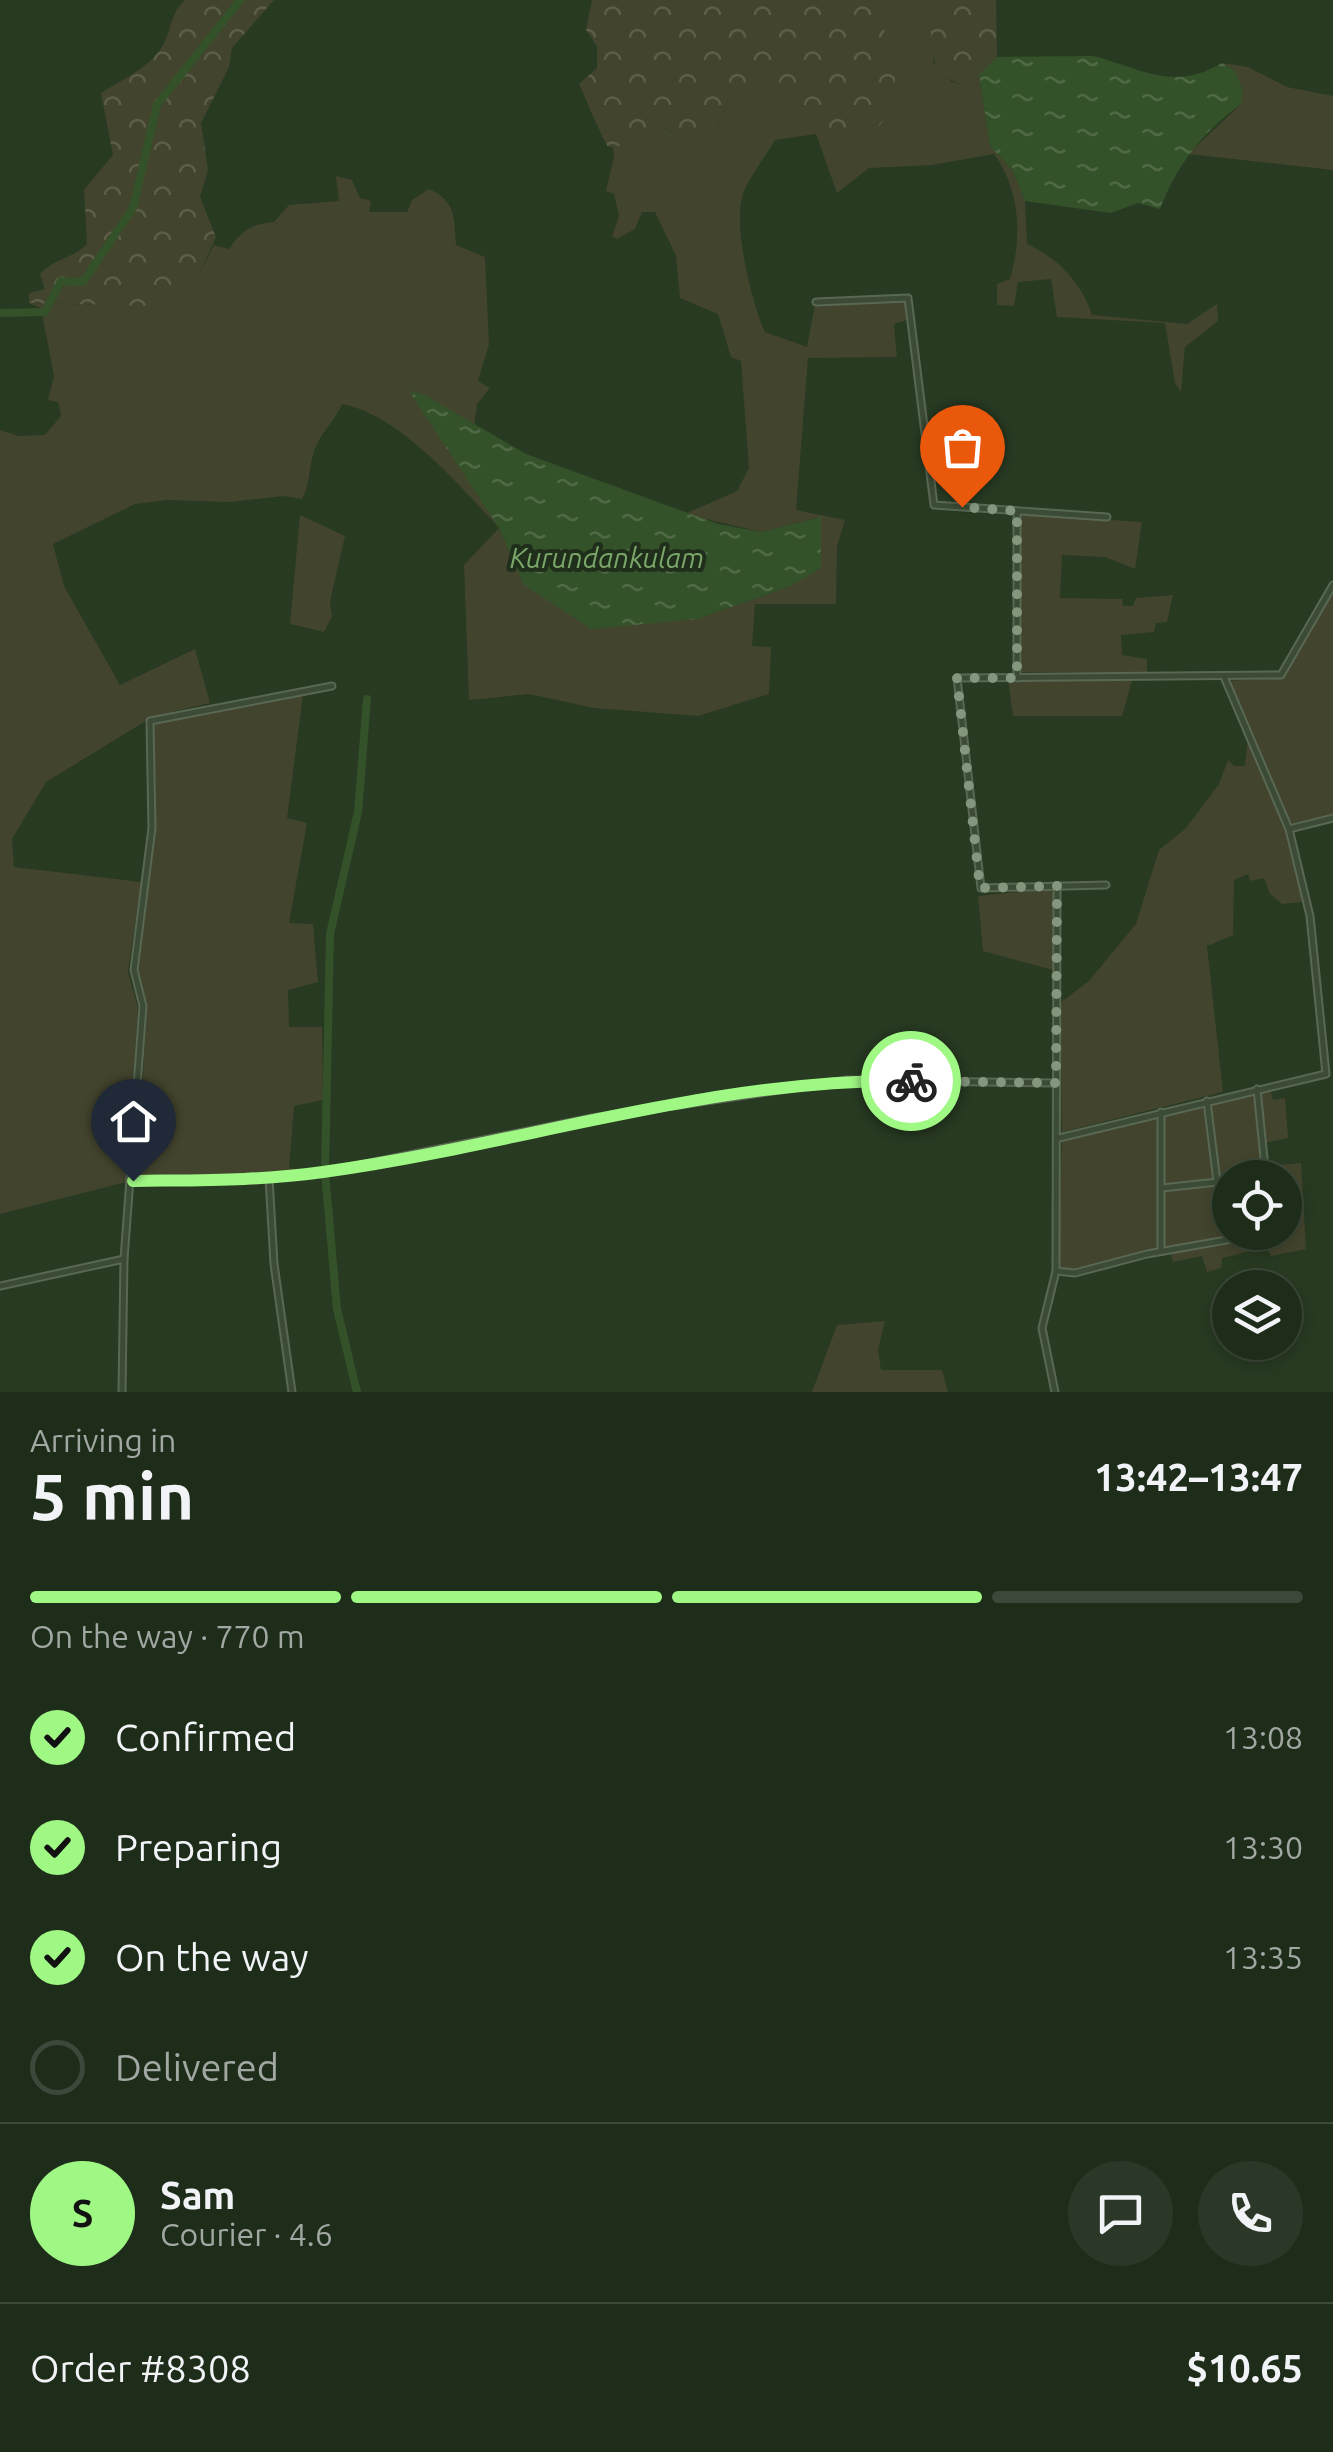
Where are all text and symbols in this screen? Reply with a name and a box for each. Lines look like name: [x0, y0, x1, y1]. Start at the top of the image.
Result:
pin: [920, 405, 1005, 508]
icon: bag: [935, 420, 990, 475]
water label: Kurundankulam: [510, 542, 704, 573]
courier: [861, 1031, 961, 1131]
icon: bike: [884, 1054, 939, 1109]
pin: [91, 1079, 176, 1182]
icon: home: [106, 1094, 161, 1149]
map controls: [1212, 1160, 1302, 1360]
button: locate: [1212, 1160, 1302, 1250]
button: layers: [1212, 1270, 1302, 1360]
text: Arriving in: [30, 1422, 176, 1458]
text: 13:42–13:47: [1094, 1456, 1303, 1498]
text: 5 min: [30, 1459, 194, 1532]
text: On the way · 770 m: [30, 1618, 305, 1654]
icon: check: [30, 1710, 85, 1765]
text: Confirmed: [115, 1716, 296, 1758]
text: 13:08: [1223, 1719, 1303, 1755]
icon: check: [30, 1820, 85, 1875]
text: Preparing: [115, 1826, 282, 1868]
text: 13:30: [1223, 1829, 1303, 1865]
icon: check: [30, 1930, 85, 1985]
text: On the way: [115, 1936, 308, 1978]
text: 13:35: [1223, 1939, 1303, 1975]
text: Delivered: [115, 2046, 279, 2088]
button: chat: [1068, 2161, 1173, 2266]
button: phone: [1198, 2161, 1303, 2266]
text: Sam: [160, 2174, 235, 2216]
text: S: [72, 2192, 93, 2234]
text: Courier · 4.6: [160, 2216, 333, 2252]
text: Order #8308: [30, 2347, 251, 2389]
text: $10.65: [1186, 2347, 1303, 2389]

